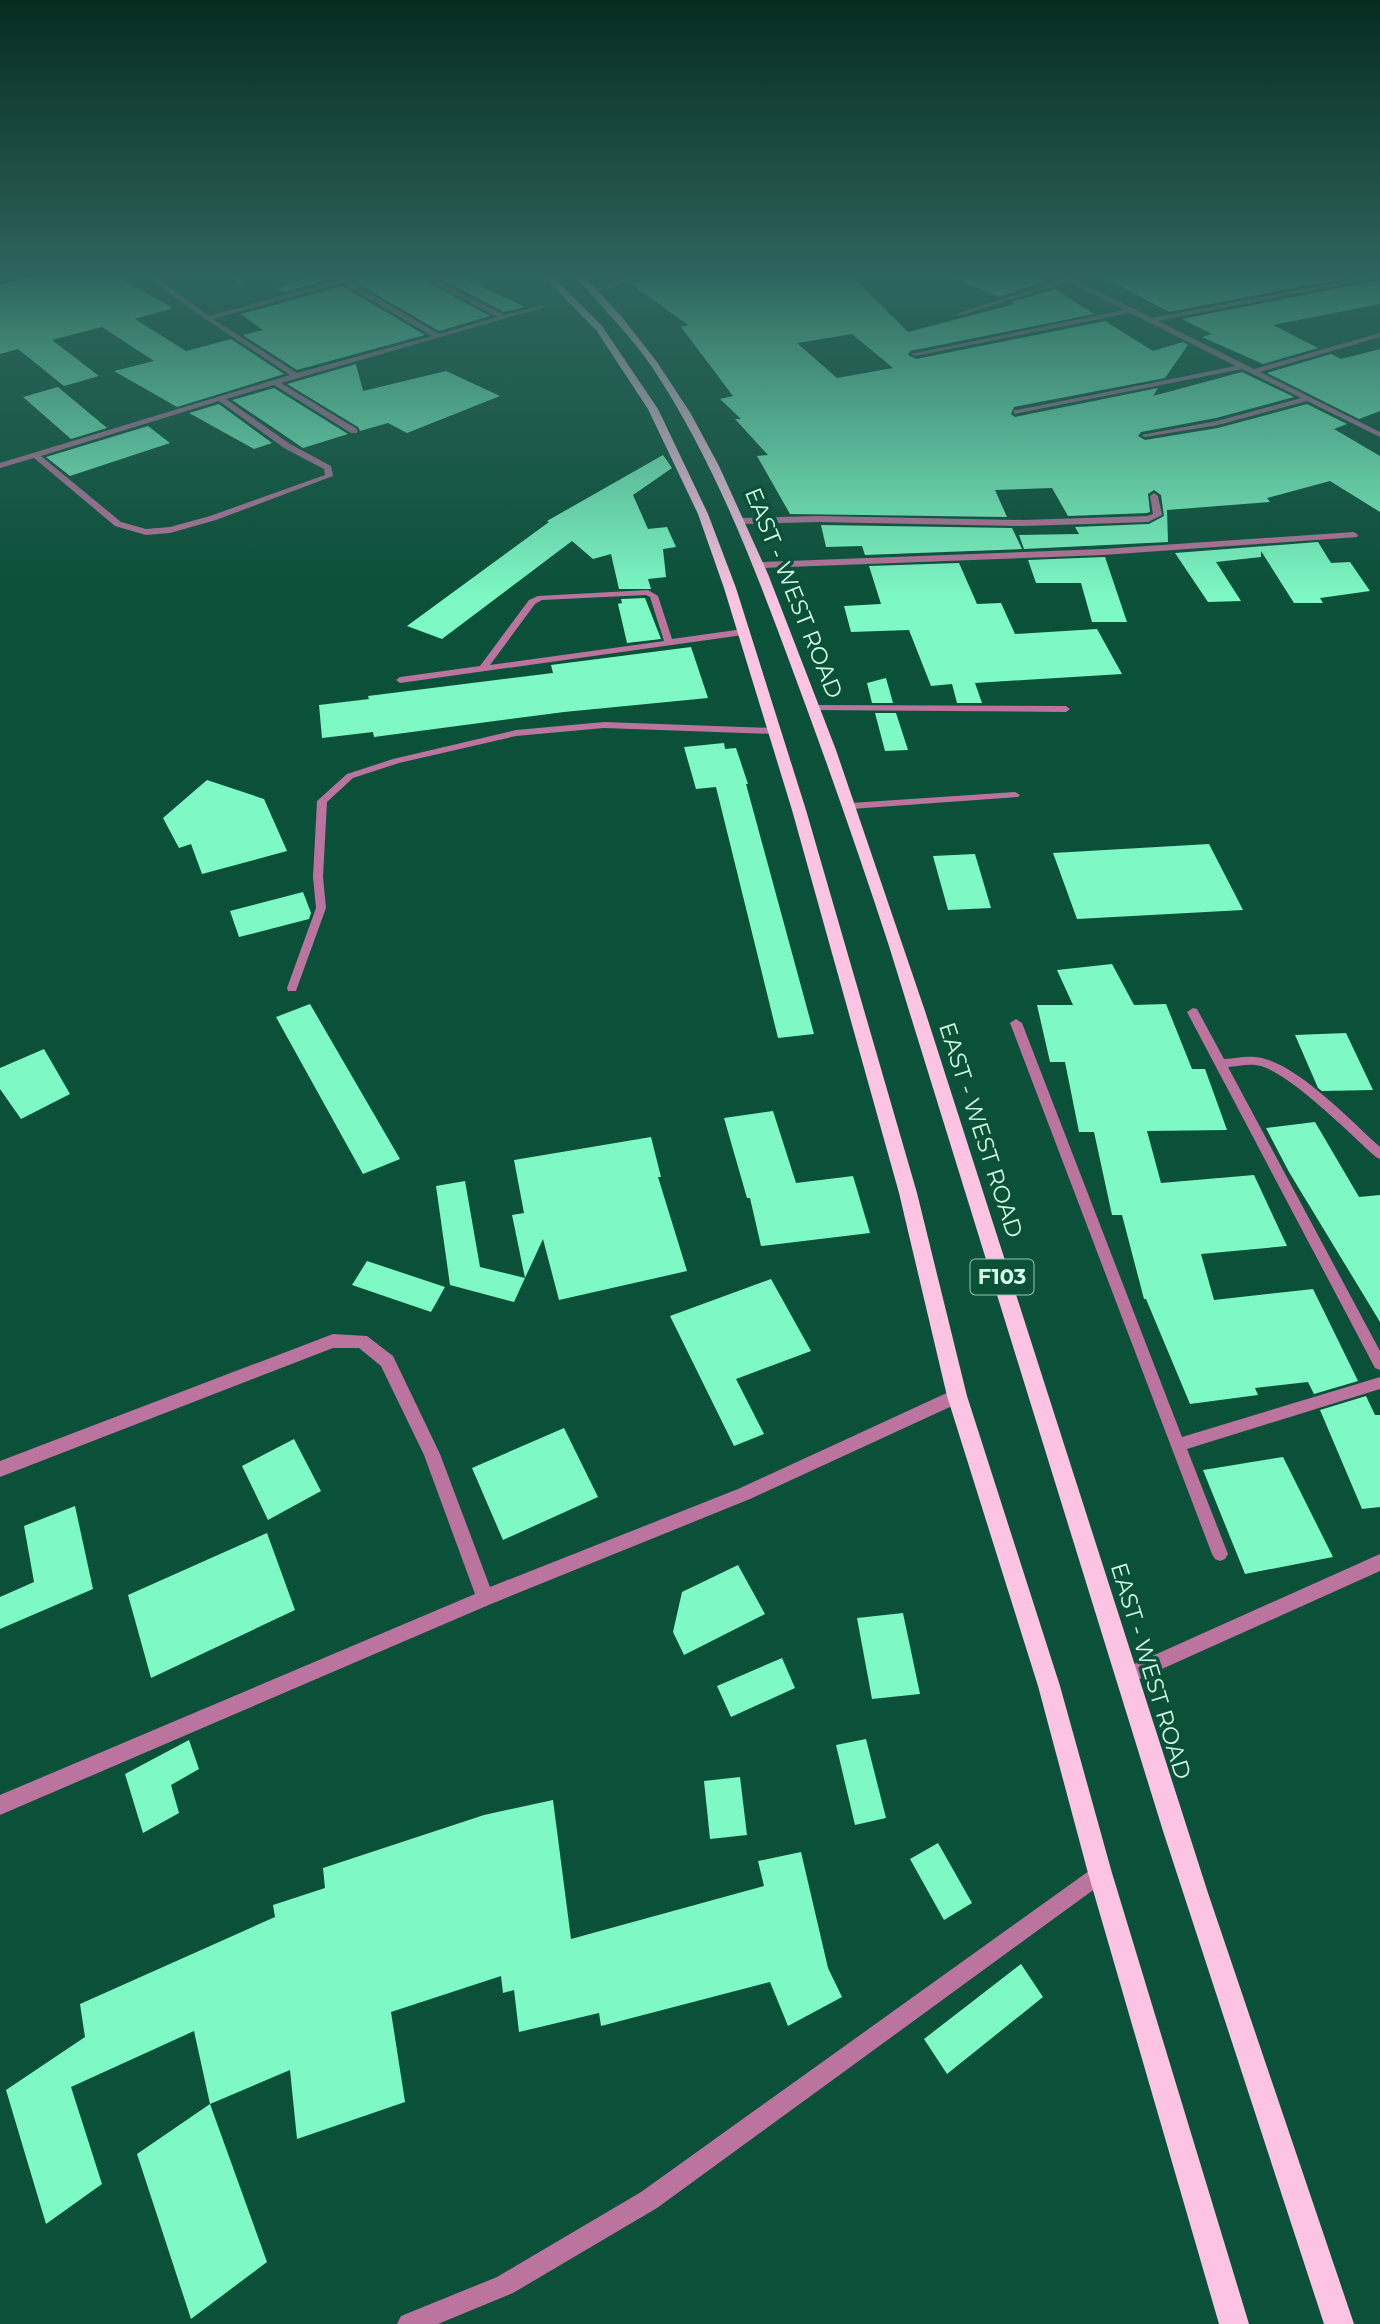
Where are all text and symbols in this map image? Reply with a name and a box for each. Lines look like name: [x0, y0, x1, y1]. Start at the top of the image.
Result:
street label: EAST - WEST ROAD: [739, 484, 849, 702]
street label: EAST - WEST ROAD: [933, 1019, 1029, 1241]
road number: F103: [970, 1260, 1034, 1294]
street label: EAST - WEST ROAD: [1105, 1559, 1197, 1783]

